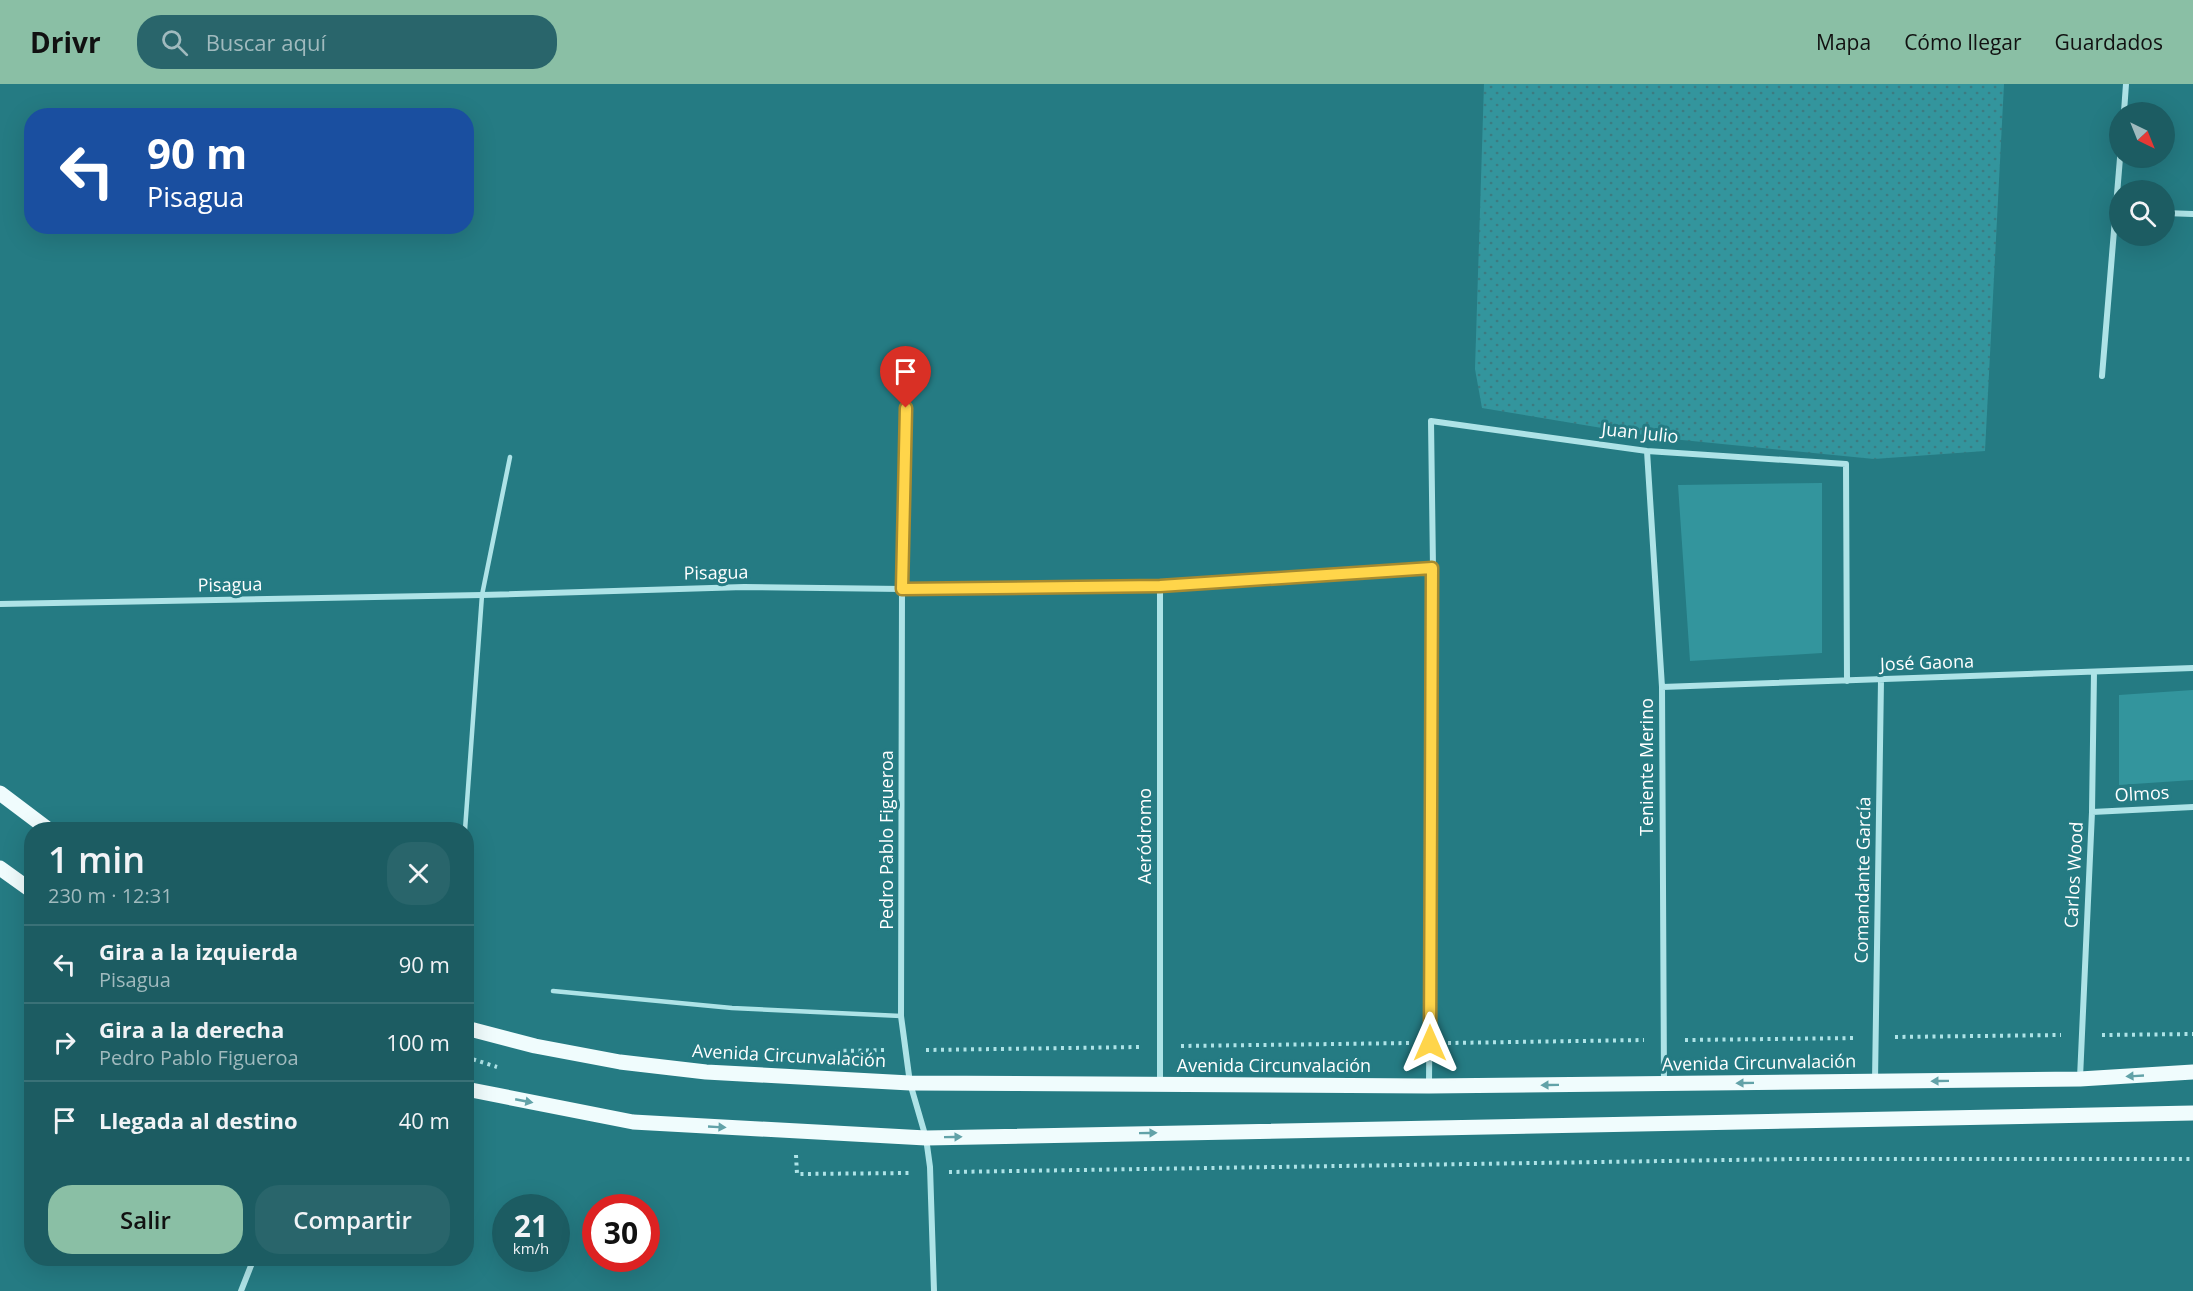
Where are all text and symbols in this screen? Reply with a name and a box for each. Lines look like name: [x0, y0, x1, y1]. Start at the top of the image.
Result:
search box: [137, 15, 557, 69]
text: Drivr: [30, 23, 101, 61]
icon: search: [158, 26, 191, 59]
text: Buscar aquí: [206, 27, 326, 57]
text: Mapa: [1816, 28, 1871, 56]
text: Cómo llegar: [1904, 28, 2022, 56]
text: Guardados: [2055, 28, 2163, 56]
north arrow: [2109, 102, 2175, 168]
map controls: [2109, 102, 2175, 246]
text: 90 m: [147, 124, 247, 181]
icon: left: [48, 132, 126, 210]
text: Pisagua: [147, 178, 244, 215]
button: search: [2109, 180, 2175, 246]
pin: [880, 346, 931, 408]
icon: arrive: [889, 355, 922, 388]
street label: Juan Julio: [1598, 416, 1680, 448]
street label: Pisagua: [683, 559, 749, 585]
street label: Pisagua: [197, 571, 263, 597]
street label: José Gaona: [1878, 648, 1974, 676]
street label: Teniente Merino: [1634, 698, 1658, 836]
street label: Pedro Pablo Figueroa: [874, 750, 898, 930]
street label: Olmos: [2114, 780, 2170, 806]
street label: Aeródromo: [1132, 788, 1156, 884]
street label: Comandante García: [1849, 796, 1875, 964]
street label: Carlos Wood: [2058, 821, 2088, 929]
text: 1 min: [48, 835, 145, 884]
button: close: [387, 842, 450, 905]
text: 230 m · 12:31: [48, 882, 173, 909]
text: Gira a la izquierda: [99, 936, 298, 966]
icon: left: [48, 948, 81, 981]
text: 90 m: [399, 949, 450, 979]
text: Pisagua: [99, 966, 171, 993]
position arrow: [1398, 1011, 1462, 1075]
text: Gira a la derecha: [99, 1014, 284, 1044]
icon: right: [48, 1026, 81, 1059]
text: 100 m: [386, 1027, 450, 1057]
street label: Avenida Circunvalación: [691, 1038, 887, 1072]
text: Pedro Pablo Figueroa: [99, 1044, 299, 1071]
street label: Avenida Circunvalación: [1662, 1048, 1856, 1076]
street label: Avenida Circunvalación: [1177, 1053, 1371, 1077]
one-way arrow: [2125, 1071, 2144, 1080]
one-way arrow: [1930, 1076, 1949, 1085]
one-way arrow: [1735, 1078, 1754, 1088]
one-way arrow: [1540, 1080, 1559, 1090]
one-way arrow: [515, 1097, 534, 1106]
icon: arrive: [48, 1104, 81, 1137]
text: Llegada al destino: [99, 1105, 298, 1135]
text: 40 m: [399, 1105, 450, 1135]
one-way arrow: [707, 1122, 726, 1131]
one-way arrow: [1139, 1129, 1158, 1138]
one-way arrow: [944, 1132, 963, 1142]
button: Salir: [48, 1185, 243, 1254]
button: Compartir: [255, 1185, 450, 1254]
speed limit sign: 30: [582, 1194, 660, 1272]
text: 21: [514, 1205, 548, 1246]
text: km/h: [513, 1238, 549, 1258]

